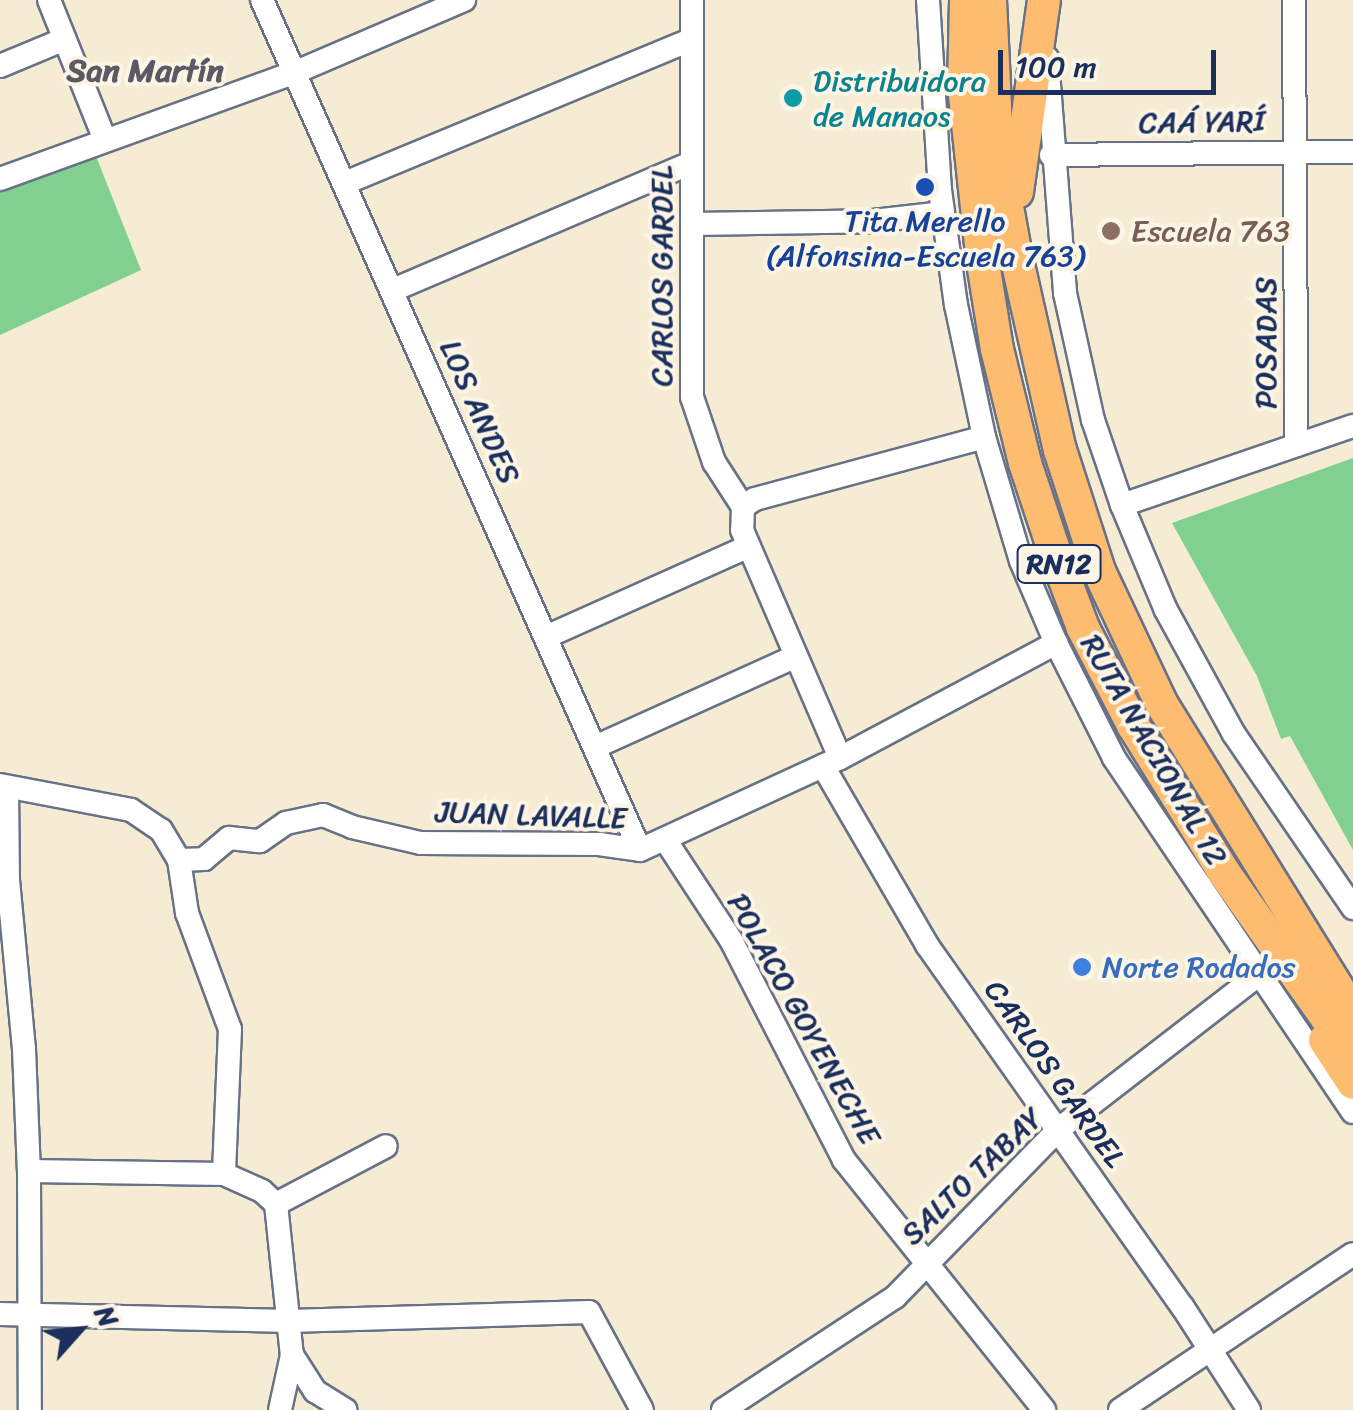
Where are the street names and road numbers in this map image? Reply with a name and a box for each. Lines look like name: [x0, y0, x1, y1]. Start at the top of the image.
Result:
street label: CAÁ YARÍ: [1138, 103, 1266, 141]
street label: CARLOS GARDEL: [644, 165, 680, 387]
street label: POSADAS: [1248, 277, 1284, 409]
street label: LOS ANDES: [433, 336, 527, 488]
road number: RN12: [1016, 541, 1102, 587]
street label: RUTA NACIONAL 12: [1074, 629, 1234, 871]
street label: JUAN LAVALLE: [432, 794, 630, 836]
street label: POLACO GOYENECHE: [720, 887, 888, 1151]
street label: CARLOS GARDEL: [977, 973, 1133, 1175]
street label: SALTO TABAY: [894, 1100, 1050, 1252]

